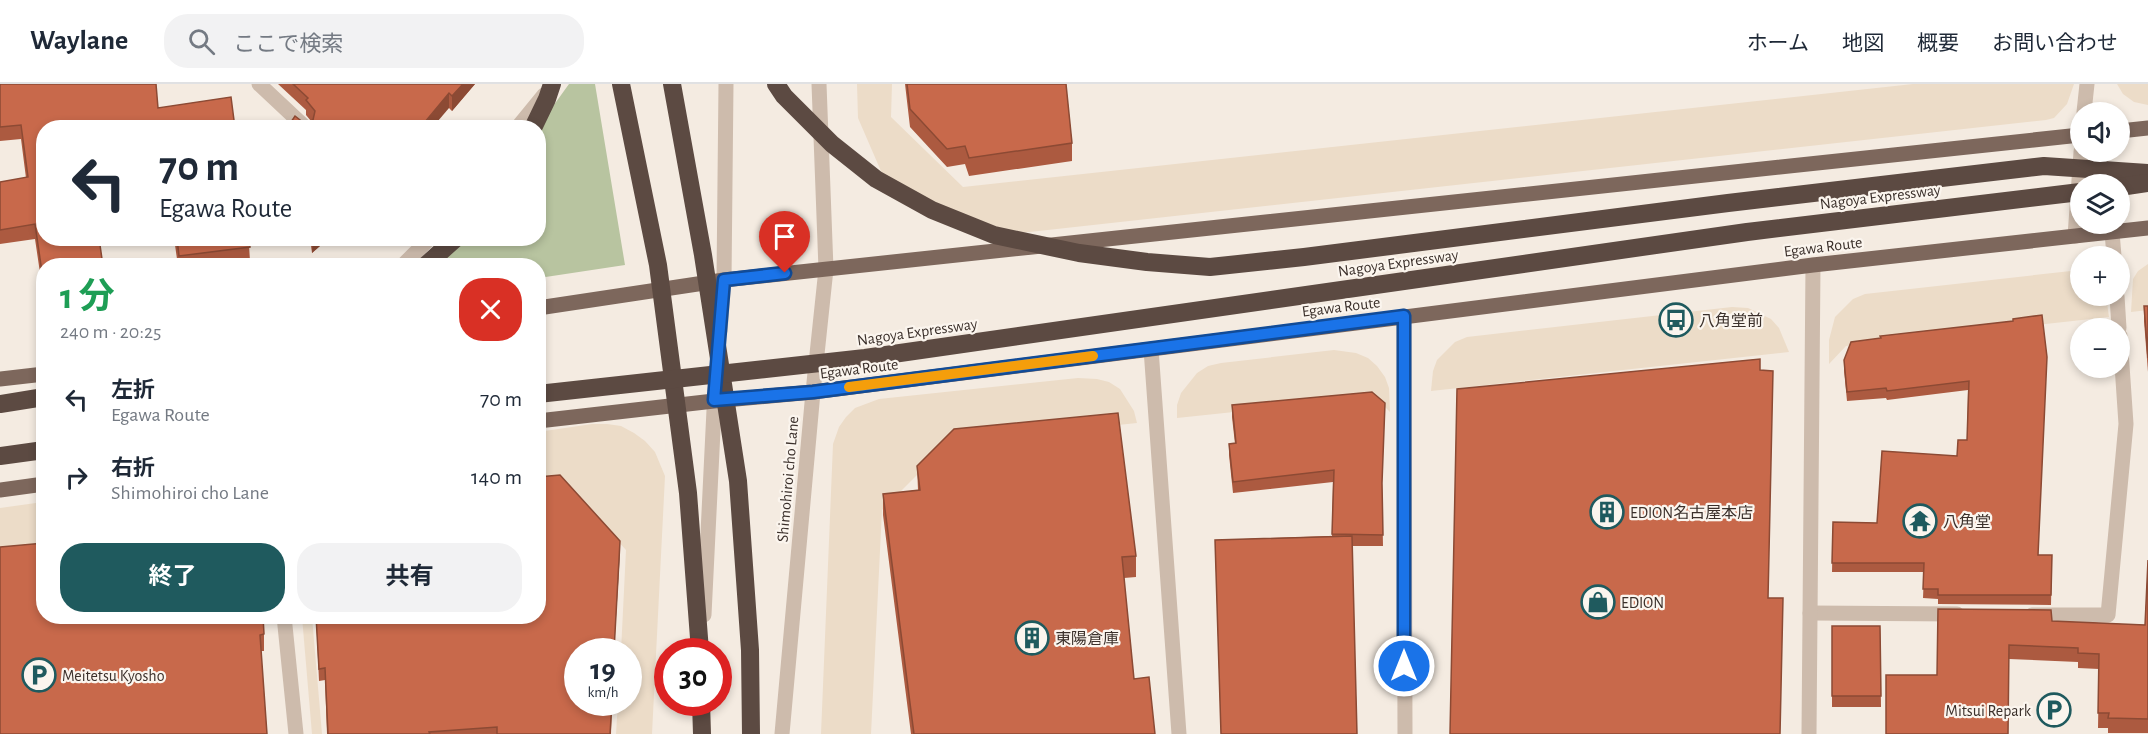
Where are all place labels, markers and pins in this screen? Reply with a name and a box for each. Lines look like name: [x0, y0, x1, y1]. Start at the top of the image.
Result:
pin: [759, 211, 810, 273]
bus stop icon: 八角堂前: [1658, 302, 1694, 338]
place label: 八角堂前: [1699, 312, 1763, 329]
building icon: EDION名古屋本店: [1589, 494, 1625, 530]
temple icon: 八角堂: [1902, 503, 1938, 539]
place label: EDION名古屋本店: [1630, 504, 1753, 521]
place label: 八角堂: [1943, 513, 1991, 530]
shop icon: EDION: [1580, 584, 1616, 620]
place label: EDION: [1621, 595, 1664, 611]
building icon: 東陽倉庫: [1014, 620, 1050, 656]
place label: 東陽倉庫: [1055, 630, 1119, 647]
parking icon: Meitetsu Kyosho: [21, 657, 57, 693]
place label: Meitetsu Kyosho: [62, 668, 165, 685]
parking icon: Mitsui Repark: [2036, 692, 2072, 728]
place label: Mitsui Repark: [1945, 703, 2032, 719]

